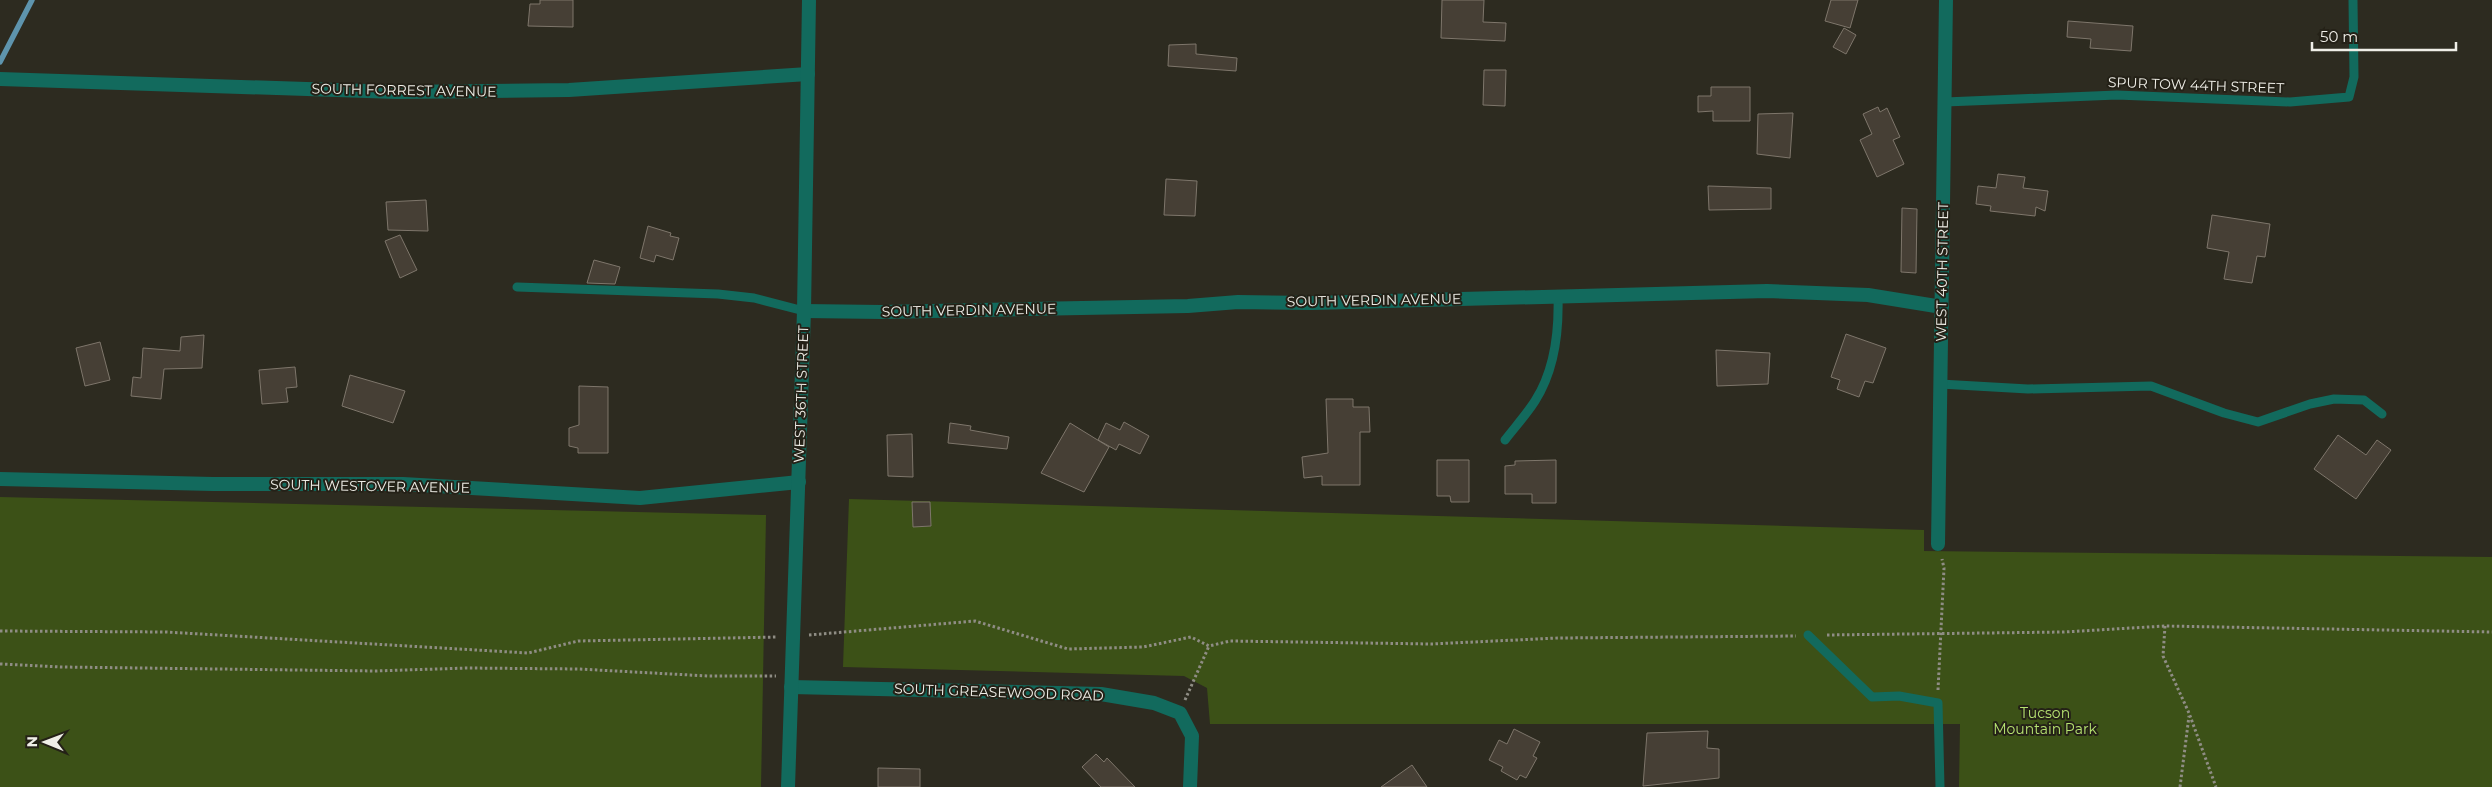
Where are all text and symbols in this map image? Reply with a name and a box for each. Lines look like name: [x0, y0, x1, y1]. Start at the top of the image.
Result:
scale bar: [2312, 20, 2456, 52]
text: 50 m: [2320, 27, 2358, 46]
street label: SPUR TOW 44TH STREET: [2108, 73, 2284, 97]
street label: SOUTH FORREST AVENUE: [311, 79, 497, 101]
street label: WEST 40TH STREET: [1932, 202, 1952, 342]
street label: SOUTH VERDIN AVENUE: [1287, 289, 1461, 311]
street label: SOUTH VERDIN AVENUE: [882, 299, 1056, 321]
street label: WEST 36TH STREET: [790, 325, 812, 463]
street label: SOUTH WESTOVER AVENUE: [270, 475, 470, 497]
street label: SOUTH GREASEWOOD ROAD: [894, 679, 1104, 705]
park label: Tucson Mountain Park: [1993, 704, 2097, 738]
north arrow: [20, 717, 70, 767]
text: N: [23, 736, 41, 748]

